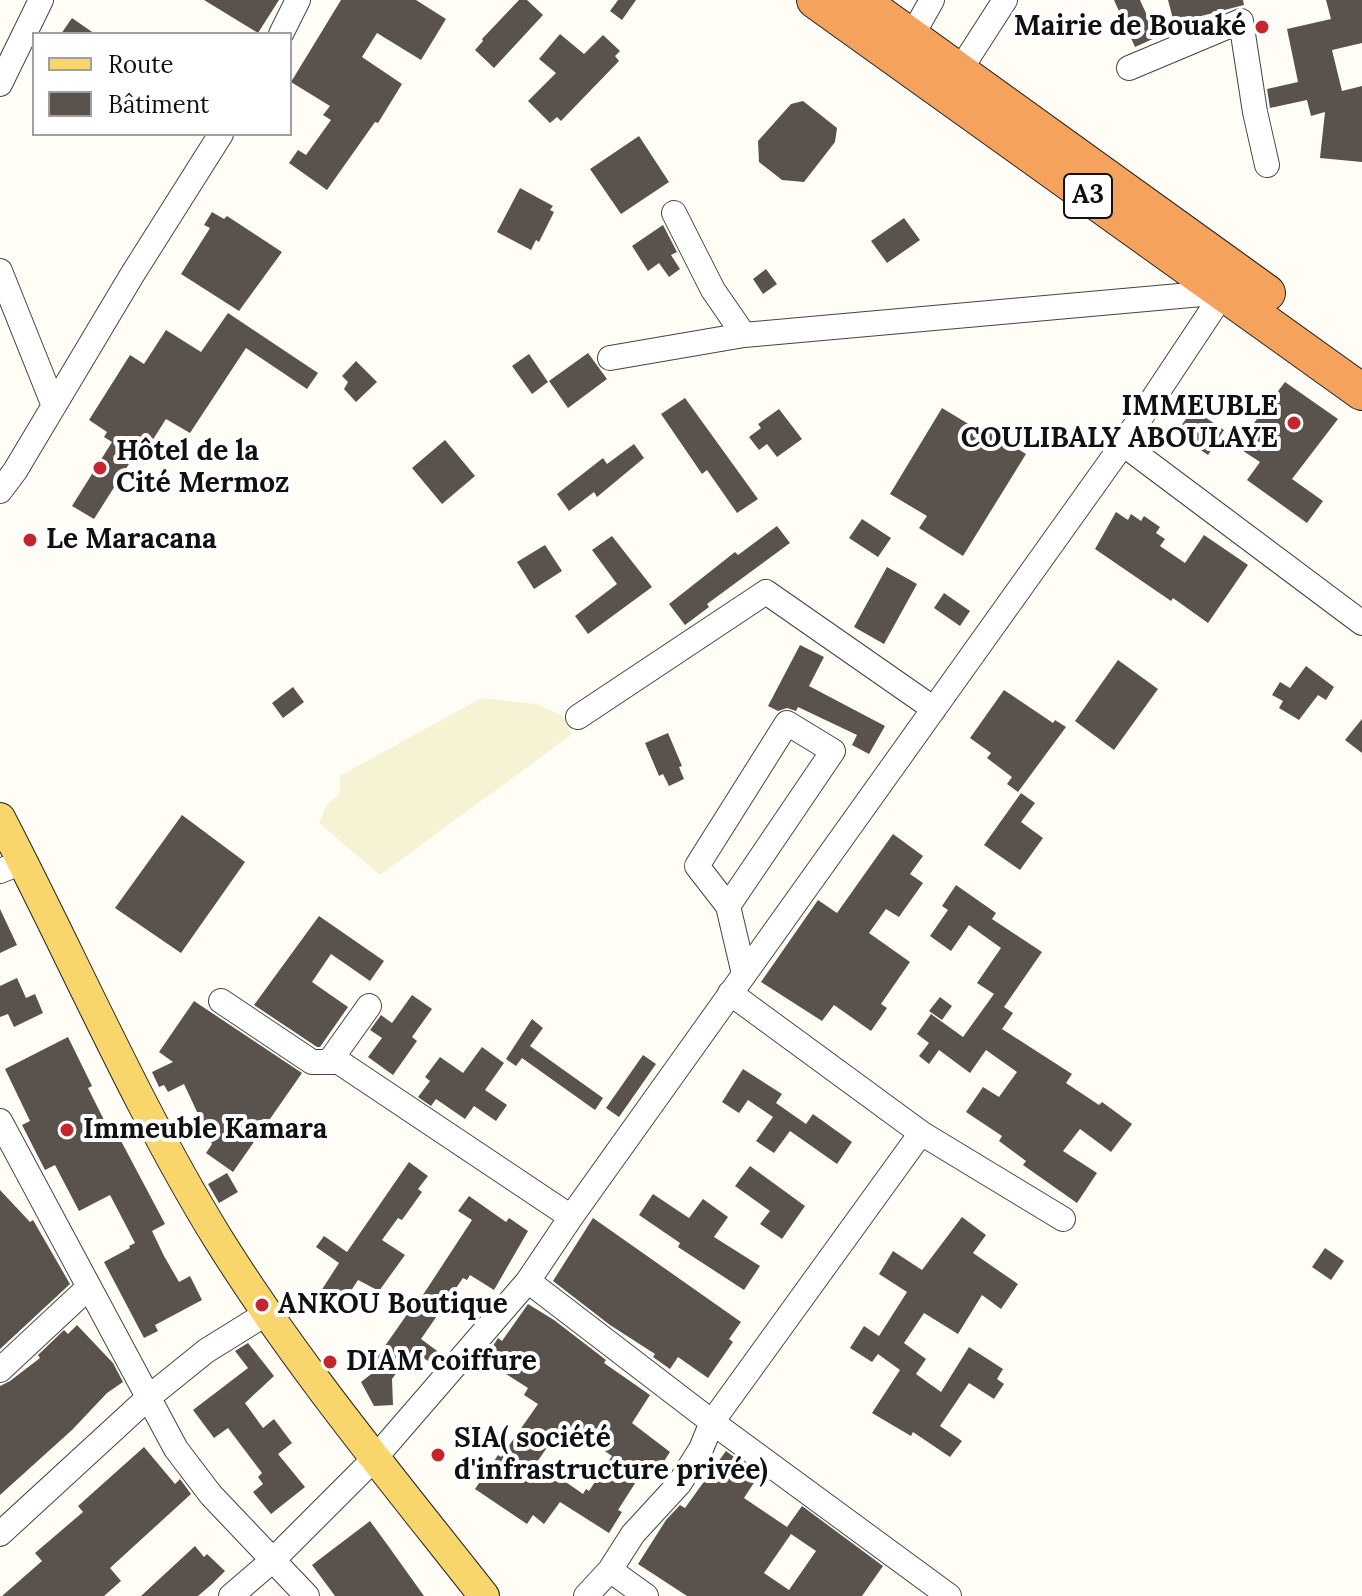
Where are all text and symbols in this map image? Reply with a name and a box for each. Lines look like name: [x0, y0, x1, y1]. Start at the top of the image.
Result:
place label: Mairie de Bouaké: [1014, 10, 1246, 44]
marker: Mairie de Bouaké: [1253, 18, 1271, 36]
legend: [32, 32, 292, 136]
text: Route: [108, 49, 174, 80]
text: Bâtiment: [108, 89, 209, 120]
road number: A3: [1064, 174, 1112, 218]
place label: IMMEUBLE COULIBALY ABOULAYE: [961, 390, 1278, 456]
marker: IMMEUBLE COULIBALY ABOULAYE: [1285, 414, 1303, 432]
place label: Hôtel de la Cité Mermoz: [116, 435, 289, 501]
marker: Hôtel de la Cité Mermoz: [91, 459, 109, 477]
place label: Le Maracana: [46, 523, 217, 557]
marker: Le Maracana: [21, 531, 39, 549]
place label: Immeuble Kamara: [83, 1113, 327, 1147]
marker: Immeuble Kamara: [58, 1121, 76, 1139]
place label: ANKOU Boutique: [278, 1288, 508, 1322]
marker: ANKOU Boutique: [253, 1296, 271, 1314]
place label: DIAM coiffure: [346, 1345, 537, 1379]
marker: DIAM coiffure: [321, 1353, 339, 1371]
place label: SIA( société d'infrastructure privée): [454, 1422, 768, 1488]
marker: SIA( société d'infrastructure privée): [429, 1446, 447, 1464]

